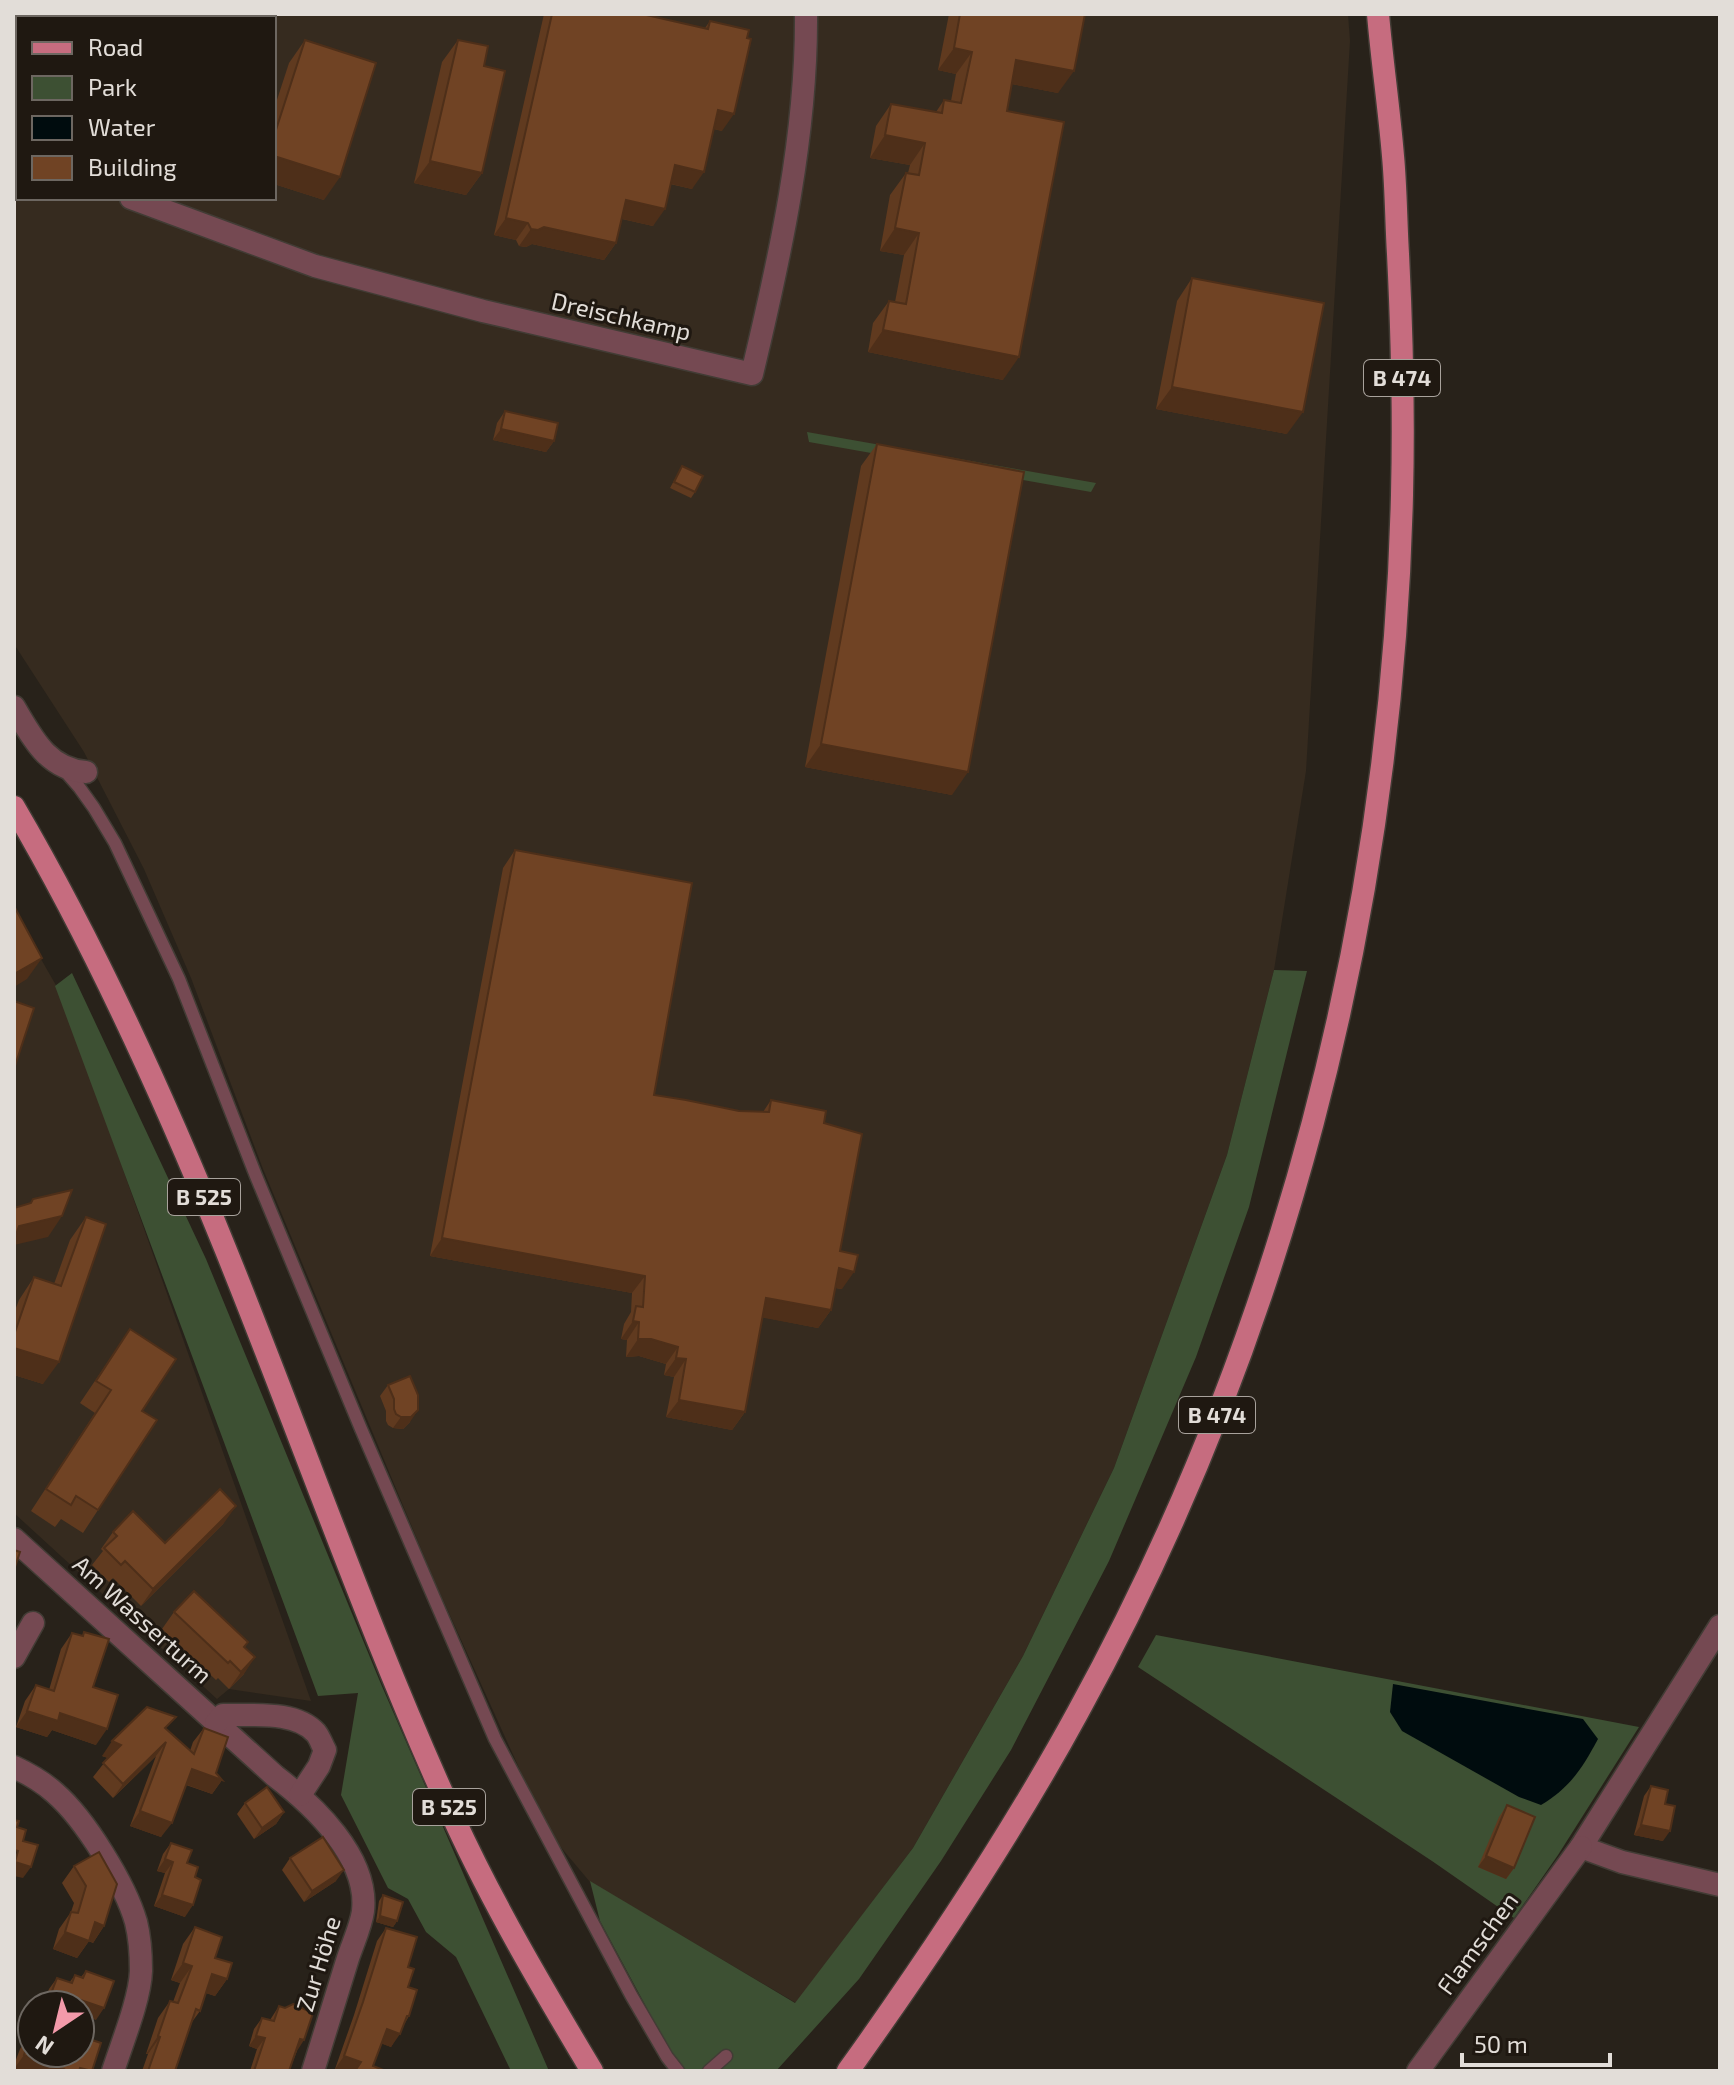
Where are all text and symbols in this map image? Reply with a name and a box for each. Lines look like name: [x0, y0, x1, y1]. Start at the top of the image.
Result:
legend: [16, 16, 276, 200]
text: Road: [88, 32, 143, 61]
text: Park: [88, 72, 137, 101]
text: Water: [88, 112, 156, 141]
text: Building: [88, 152, 177, 181]
street label: Dreischkamp: [549, 285, 694, 346]
road number: B 474: [1364, 360, 1440, 396]
road number: B 525: [168, 1179, 240, 1215]
road number: B 474: [1179, 1397, 1255, 1433]
street label: Am Wasserturm: [68, 1549, 218, 1689]
road number: B 525: [413, 1789, 485, 1825]
street label: Flamschen: [1430, 1886, 1523, 2000]
street label: Zur Höhe: [289, 1912, 346, 2015]
north arrow: [16, 1989, 96, 2069]
scale bar: [1462, 2017, 1610, 2067]
text: 50 m: [1474, 2029, 1528, 2058]
text: N: [30, 2031, 58, 2061]

